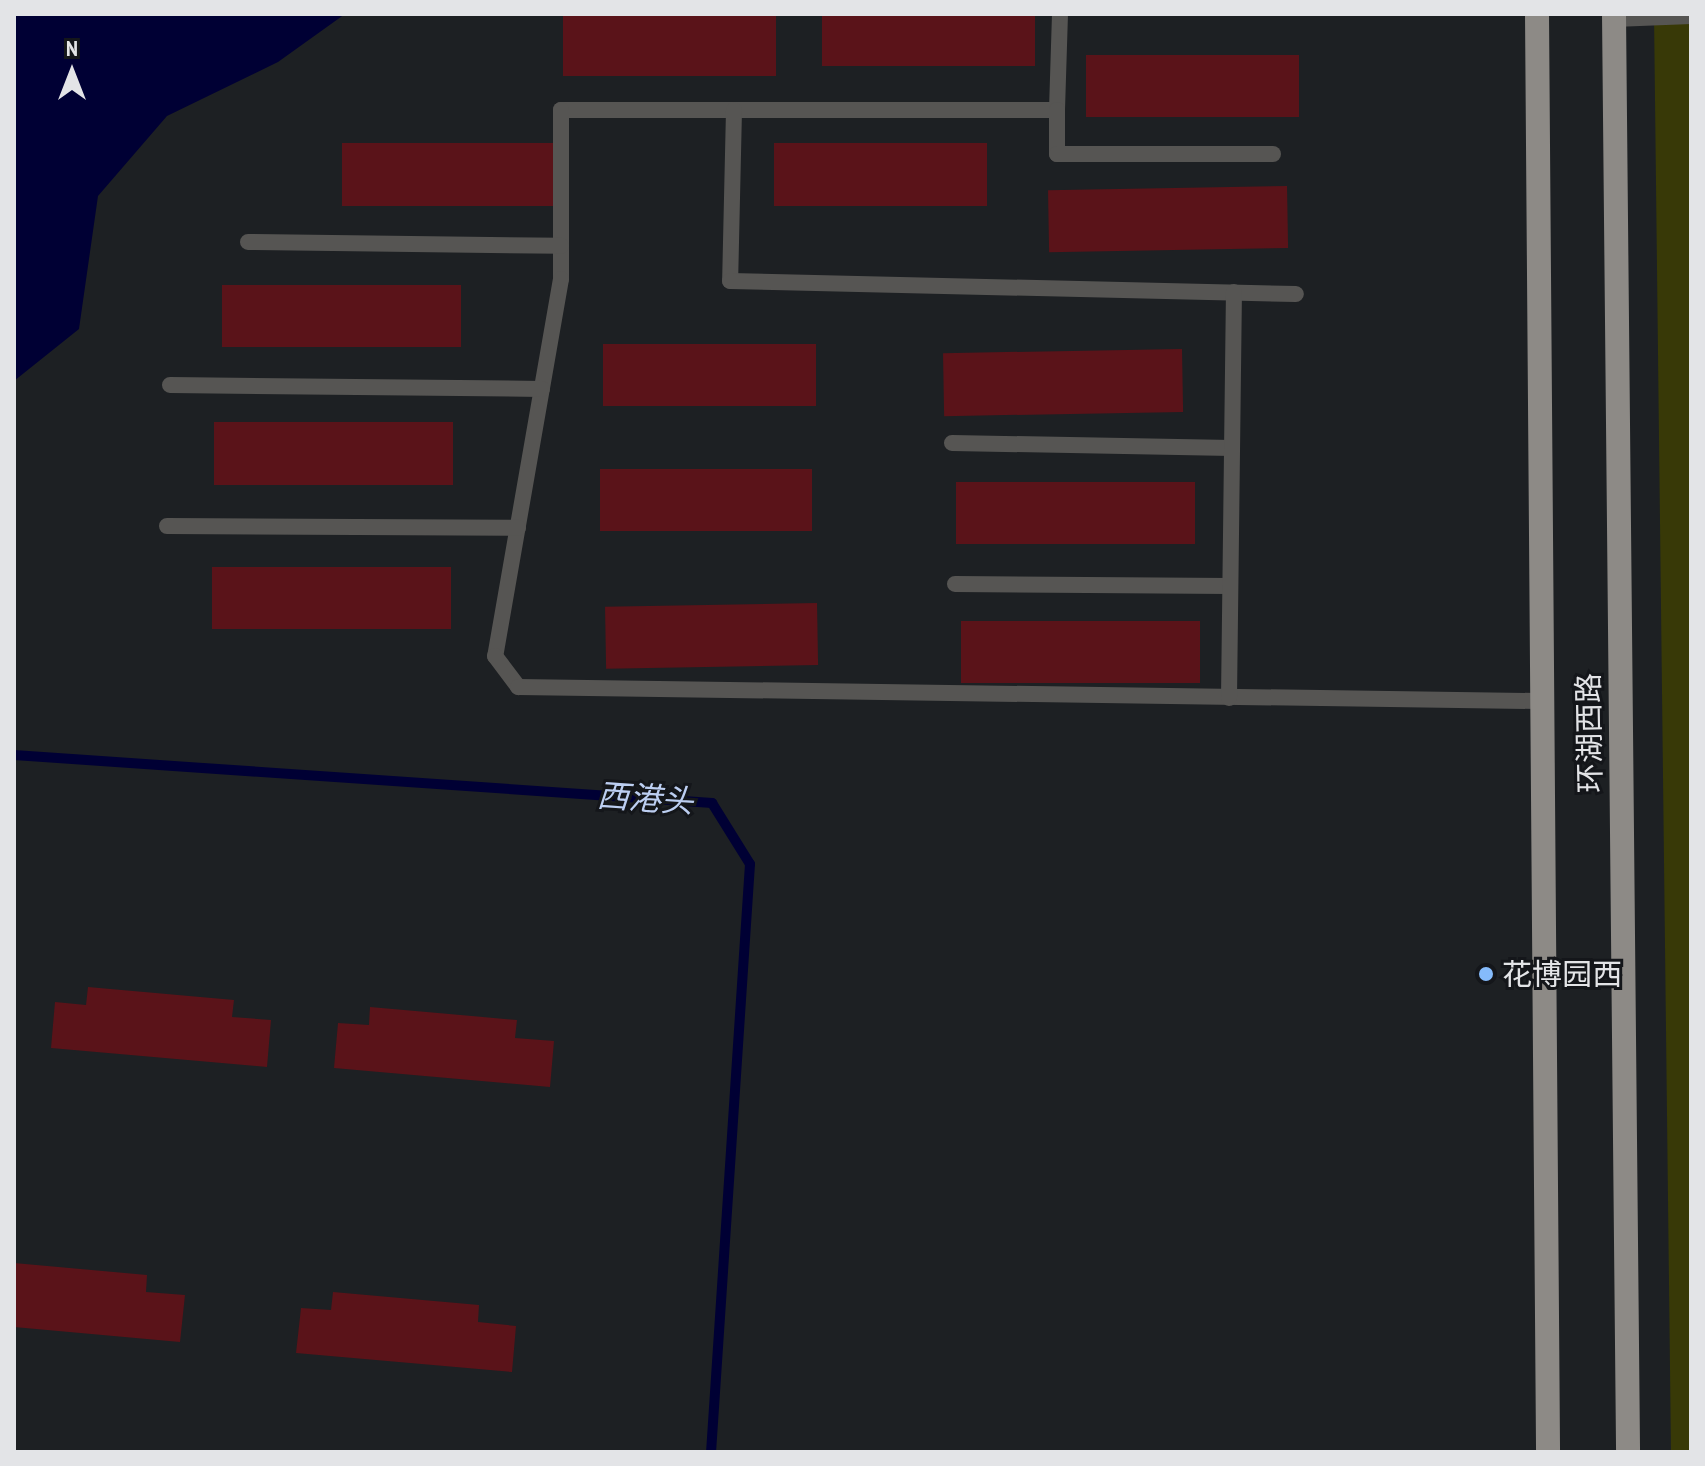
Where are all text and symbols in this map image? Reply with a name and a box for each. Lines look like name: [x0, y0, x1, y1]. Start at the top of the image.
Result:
north arrow: [32, 32, 112, 112]
text: N: [66, 34, 78, 62]
street label: 环湖西路: [1570, 673, 1608, 793]
water label: 西港头: [596, 775, 694, 821]
place label: 花博园西: [1502, 956, 1622, 992]
marker: 花博园西: [1477, 965, 1495, 983]

